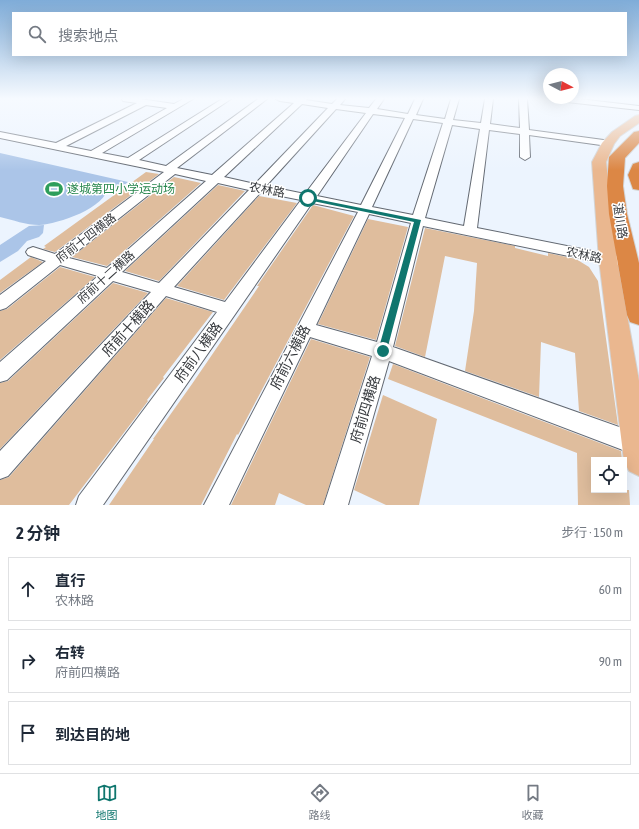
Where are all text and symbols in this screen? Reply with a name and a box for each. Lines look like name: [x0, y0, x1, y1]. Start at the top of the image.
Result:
search box: [12, 12, 627, 56]
icon: search: [26, 23, 48, 45]
text: 搜索地点: [58, 27, 118, 44]
north arrow: [543, 68, 579, 104]
sports icon: 遂城第四小学运动场: [44, 179, 64, 199]
street label: 农林路: [248, 180, 286, 200]
place label: 遂城第四小学运动场: [67, 182, 175, 196]
route start: [299, 189, 317, 207]
street label: 湛川路: [610, 202, 630, 240]
street label: 府前十四横路: [53, 210, 119, 266]
street label: 农林路: [565, 244, 603, 266]
street label: 府前十二横路: [75, 248, 137, 306]
street label: 府前十横路: [99, 297, 157, 359]
street label: 府前八横路: [171, 319, 225, 385]
street label: 府前六横路: [267, 322, 313, 392]
route end: [374, 342, 392, 360]
street label: 府前四横路: [347, 373, 383, 445]
map controls: [591, 457, 627, 493]
button: locate: [591, 457, 627, 493]
text: 2 分钟: [16, 523, 60, 543]
text: 步行 · 150 m: [561, 525, 623, 540]
text: 直行: [55, 572, 85, 589]
icon: ahead: [17, 578, 39, 600]
text: 60 m: [599, 582, 622, 597]
text: 农林路: [55, 593, 94, 608]
text: 右转: [55, 644, 85, 661]
icon: right: [17, 650, 39, 672]
text: 90 m: [599, 654, 622, 669]
text: 府前四横路: [55, 665, 120, 680]
icon: arrive: [17, 722, 39, 744]
text: 到达目的地: [55, 726, 130, 743]
tab: 地图: [96, 782, 118, 822]
tab: 路线: [309, 782, 331, 822]
tab: 收藏: [522, 782, 544, 822]

